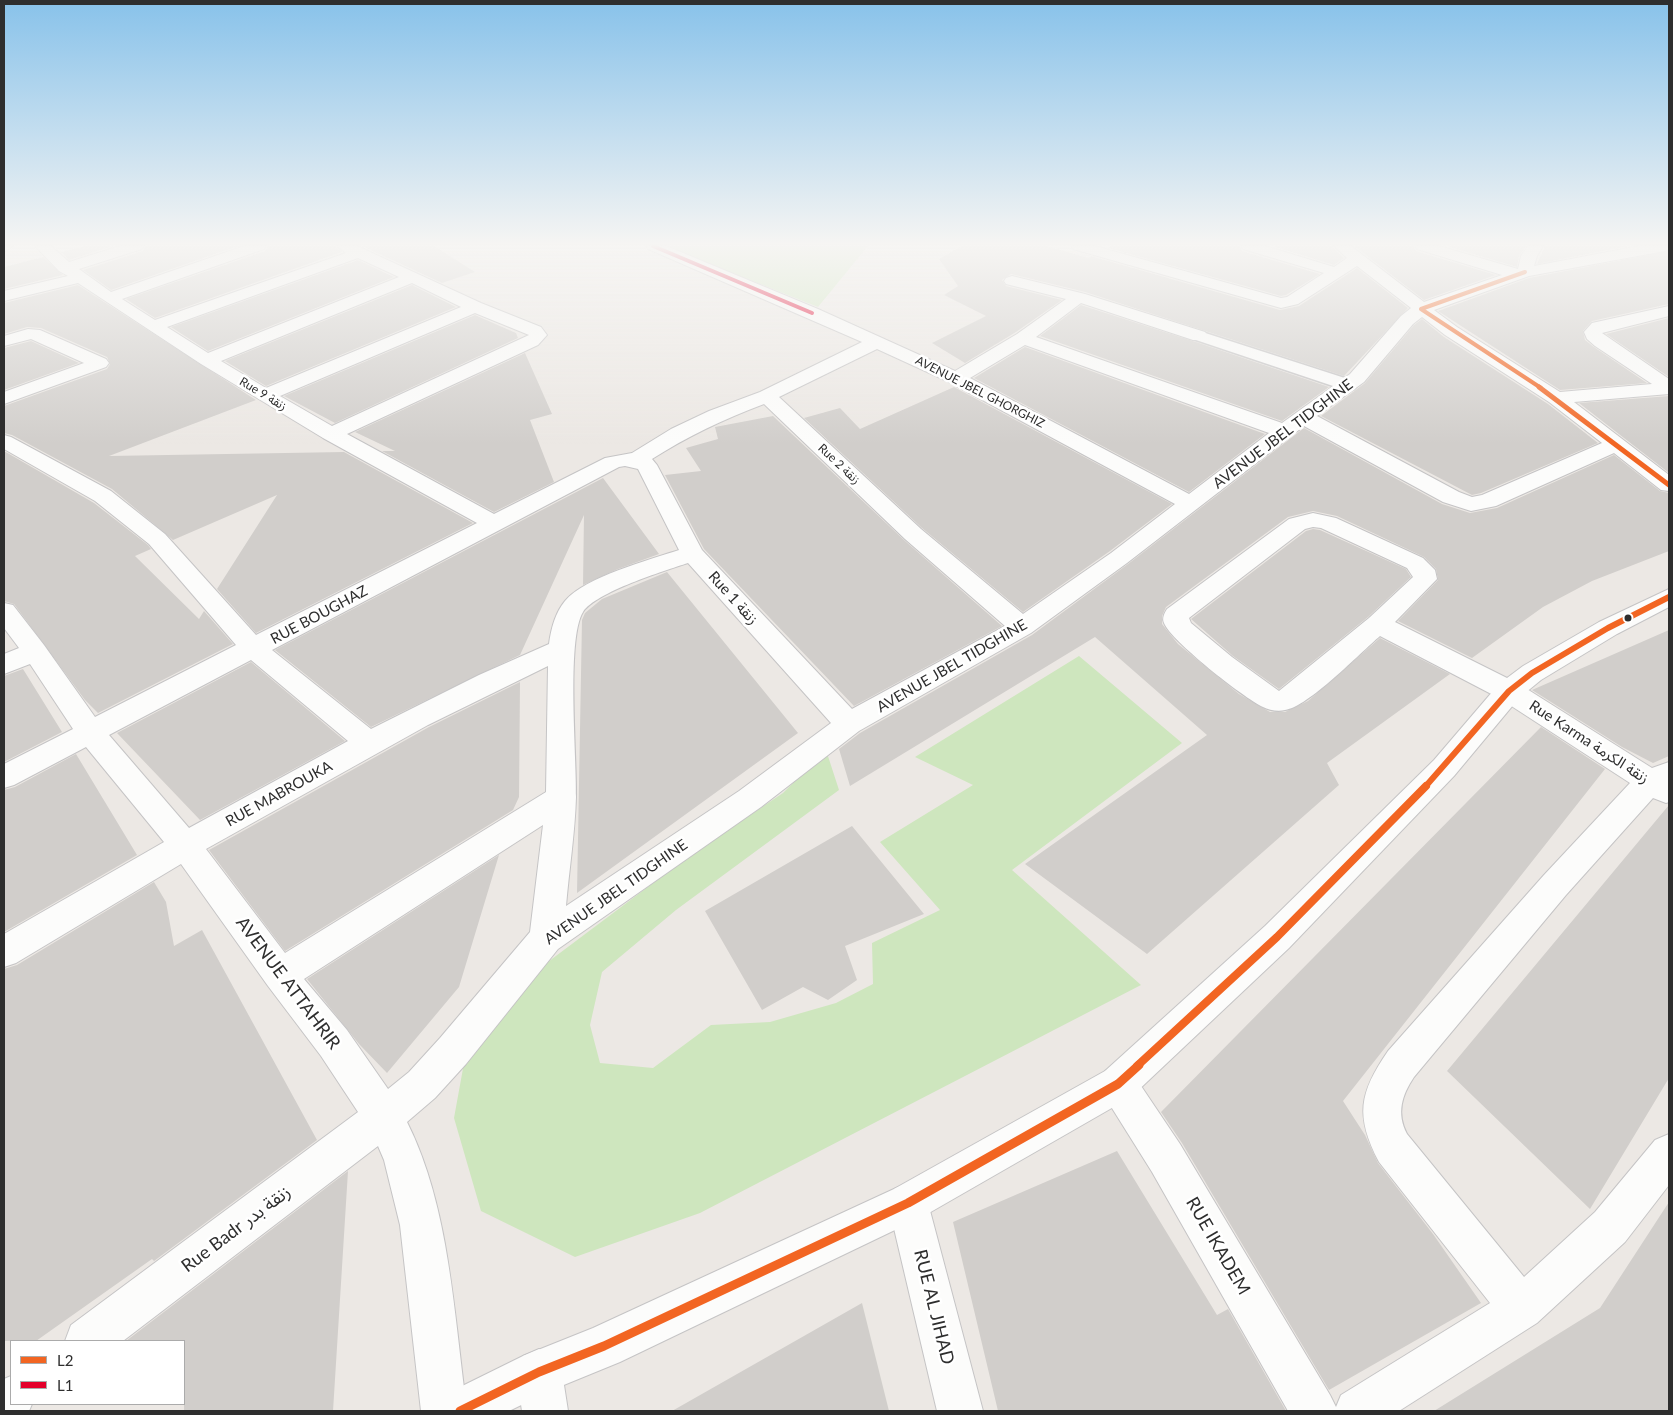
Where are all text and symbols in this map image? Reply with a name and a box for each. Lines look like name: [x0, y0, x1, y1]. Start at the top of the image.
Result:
street label: AVENUE JBEL GHORGHIZ: [913, 353, 1047, 431]
street label: Rue 9 زنقة: [237, 374, 289, 414]
street label: AVENUE JBEL TIDGHINE: [1209, 375, 1357, 493]
street label: Rue 2 زنقة: [815, 441, 863, 487]
street label: Rue 1 زنقة: [704, 568, 762, 628]
street label: RUE BOUGHAZ: [267, 582, 371, 648]
unlabelled marker: [1623, 613, 1633, 623]
street label: AVENUE JBEL TIDGHINE: [874, 616, 1030, 716]
street label: Rue Karma زنقة الكرمة: [1526, 697, 1652, 787]
street label: RUE MABROUKA: [223, 757, 335, 831]
street label: AVENUE JBEL TIDGHINE: [541, 836, 691, 948]
street label: AVENUE ATTAHRIR: [231, 913, 345, 1053]
street label: Rue Badr زنقة بدر: [177, 1181, 295, 1277]
street label: RUE IKADEM: [1181, 1193, 1255, 1299]
street label: RUE AL JIHAD: [909, 1247, 959, 1367]
legend: [10, 1340, 185, 1405]
text: L2: [57, 1351, 73, 1369]
text: L1: [57, 1376, 73, 1394]

